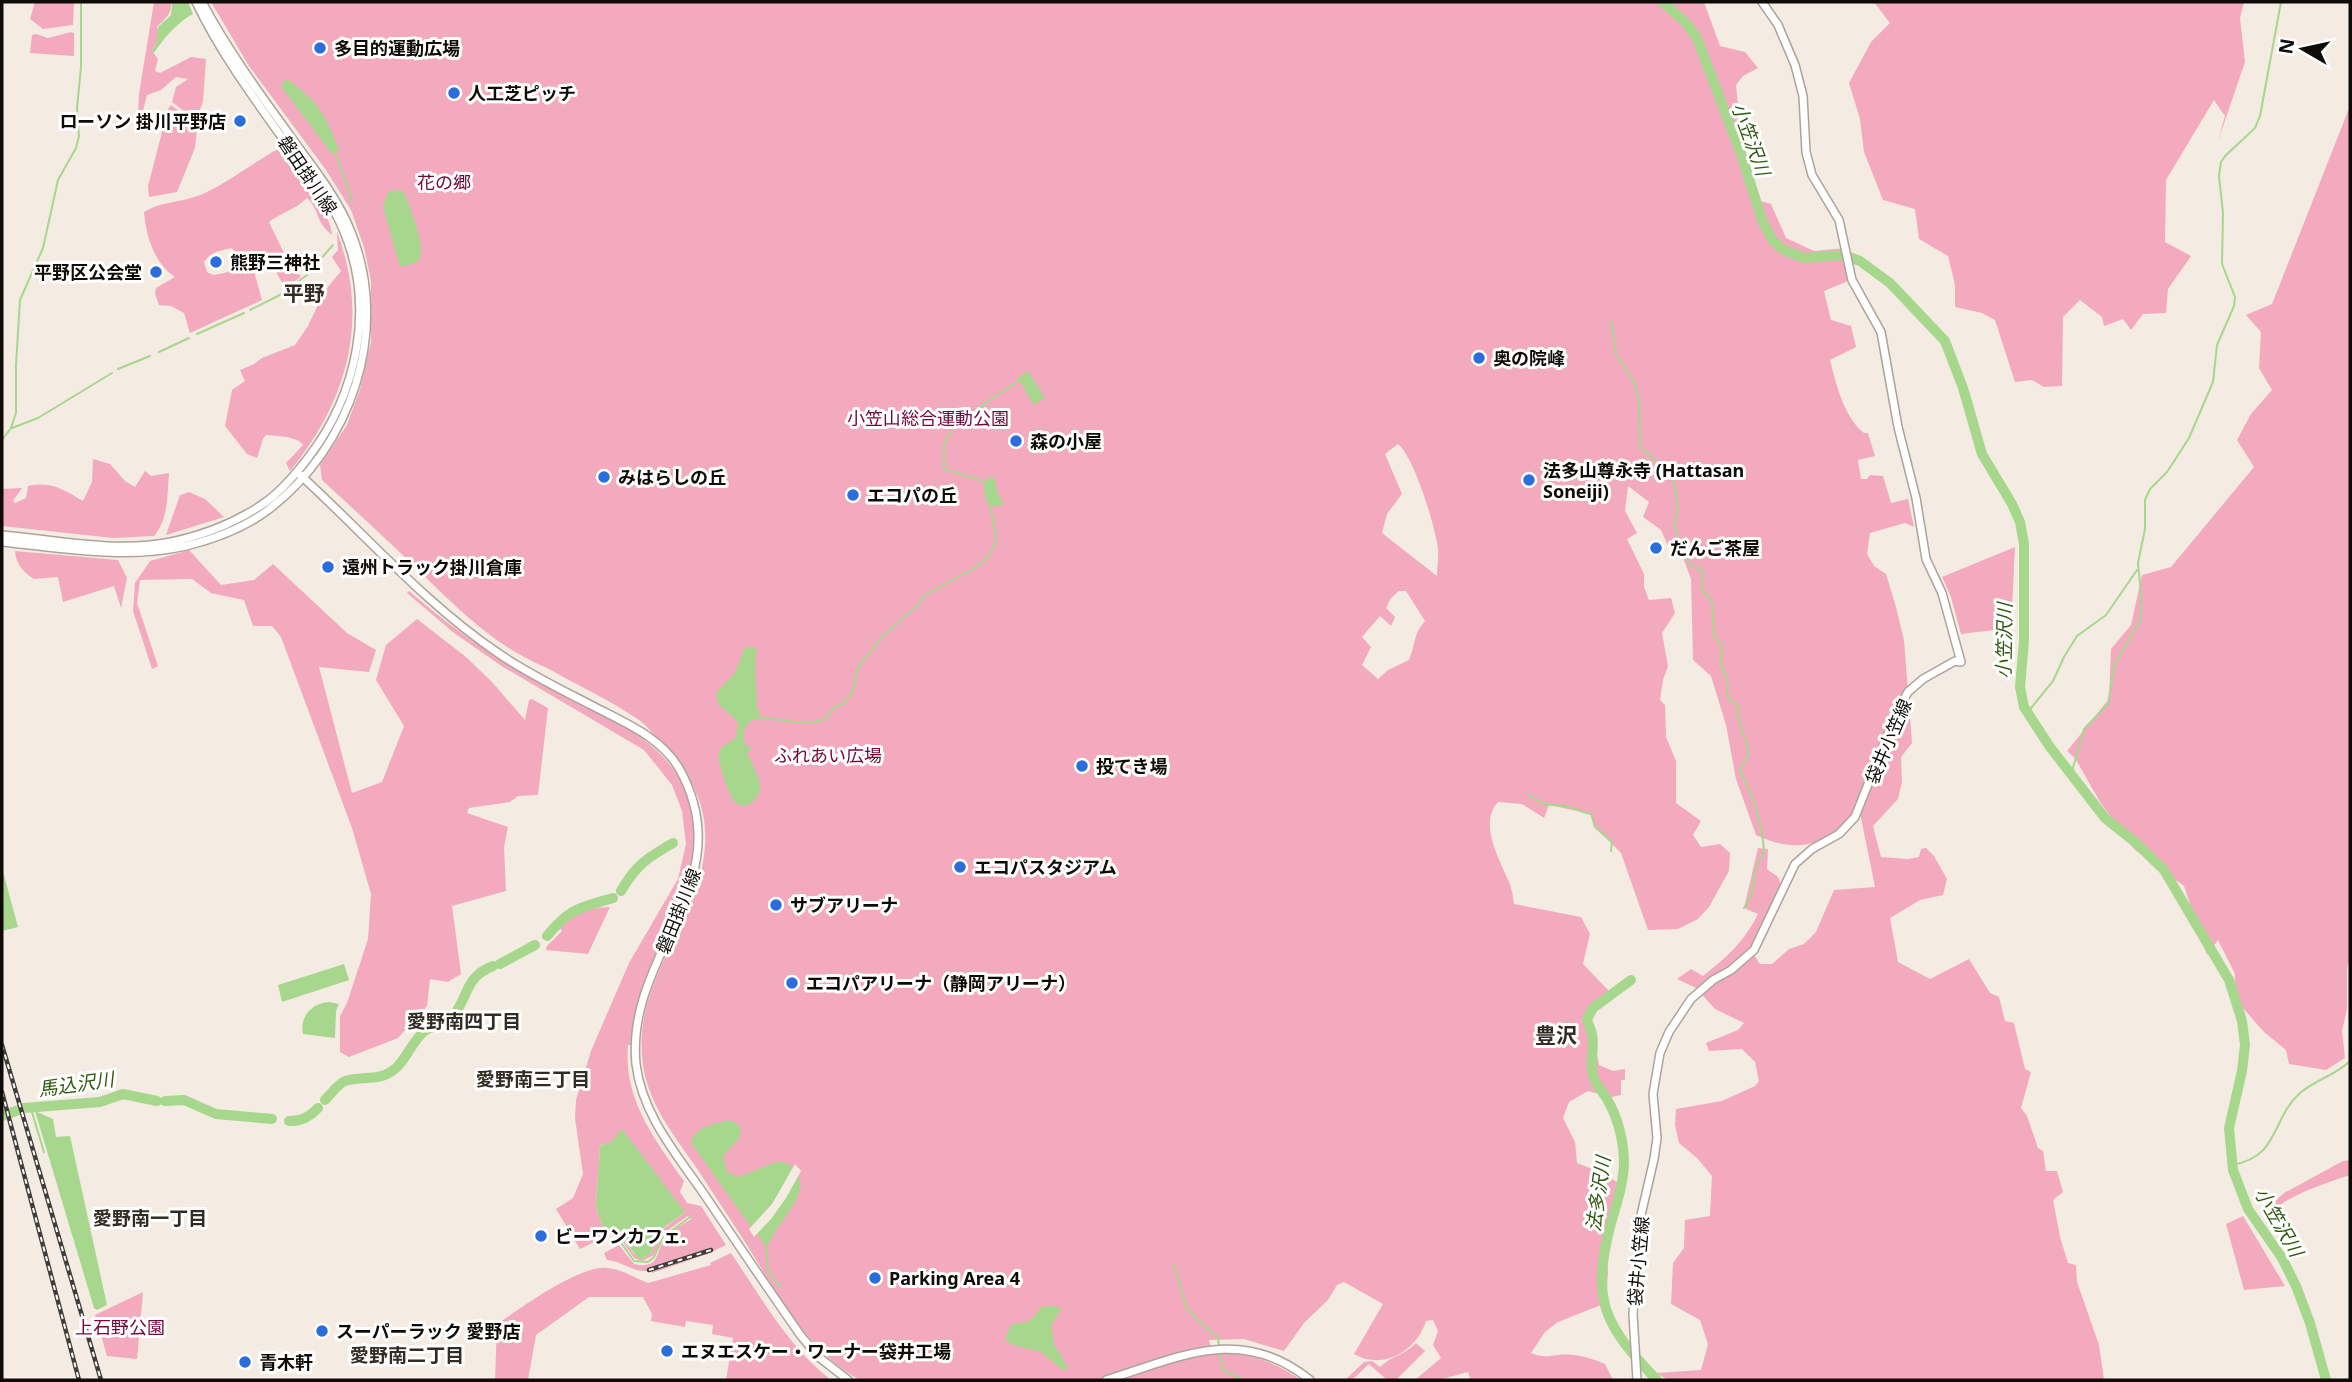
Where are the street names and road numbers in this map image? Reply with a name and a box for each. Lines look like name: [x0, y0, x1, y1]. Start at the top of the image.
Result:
street label: 磐田掛川線: [273, 131, 343, 219]
street label: 袋井小笠線: [1859, 695, 1917, 787]
street label: 磐田掛川線: [650, 865, 706, 957]
street label: 袋井小笠線: [1622, 1215, 1654, 1307]

